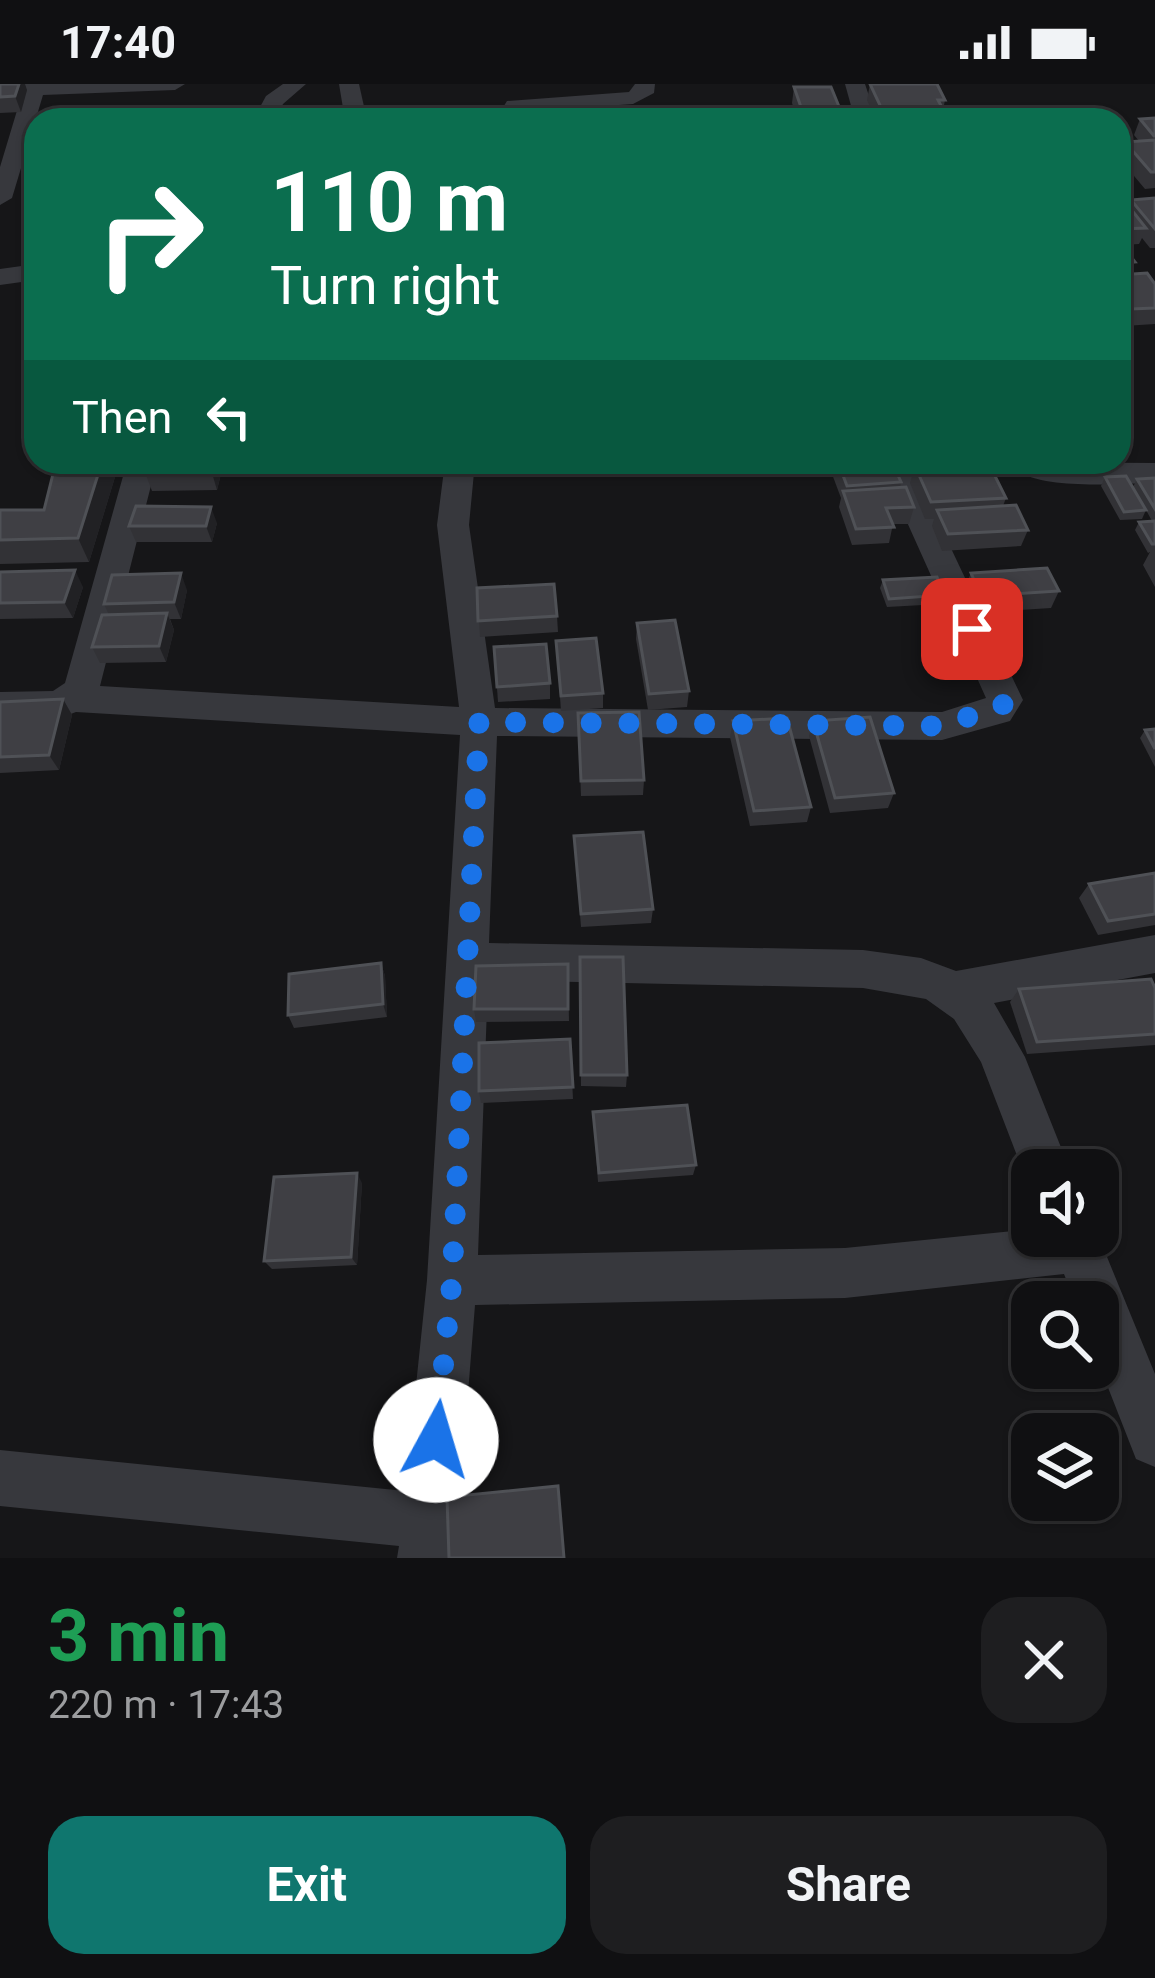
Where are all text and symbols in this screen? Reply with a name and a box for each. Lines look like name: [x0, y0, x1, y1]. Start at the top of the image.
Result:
text: 17:40: [60, 16, 176, 69]
text: 110 m: [270, 153, 508, 252]
icon: right: [72, 156, 228, 312]
text: Turn right: [270, 254, 500, 317]
icon: left: [196, 384, 262, 450]
text: Then: [72, 391, 172, 444]
pin: [921, 578, 1023, 680]
icon: arrive: [939, 596, 1005, 662]
map controls: [1011, 1149, 1119, 1521]
button: sound: [1011, 1149, 1119, 1257]
button: search: [1011, 1281, 1119, 1389]
position arrow: [373, 1377, 499, 1503]
button: layers: [1011, 1413, 1119, 1521]
text: 3 min: [48, 1594, 229, 1679]
button: close: [981, 1597, 1107, 1723]
text: 220 m · 17:43: [48, 1682, 284, 1728]
button: Exit: [48, 1816, 566, 1954]
button: Share: [590, 1816, 1107, 1954]

